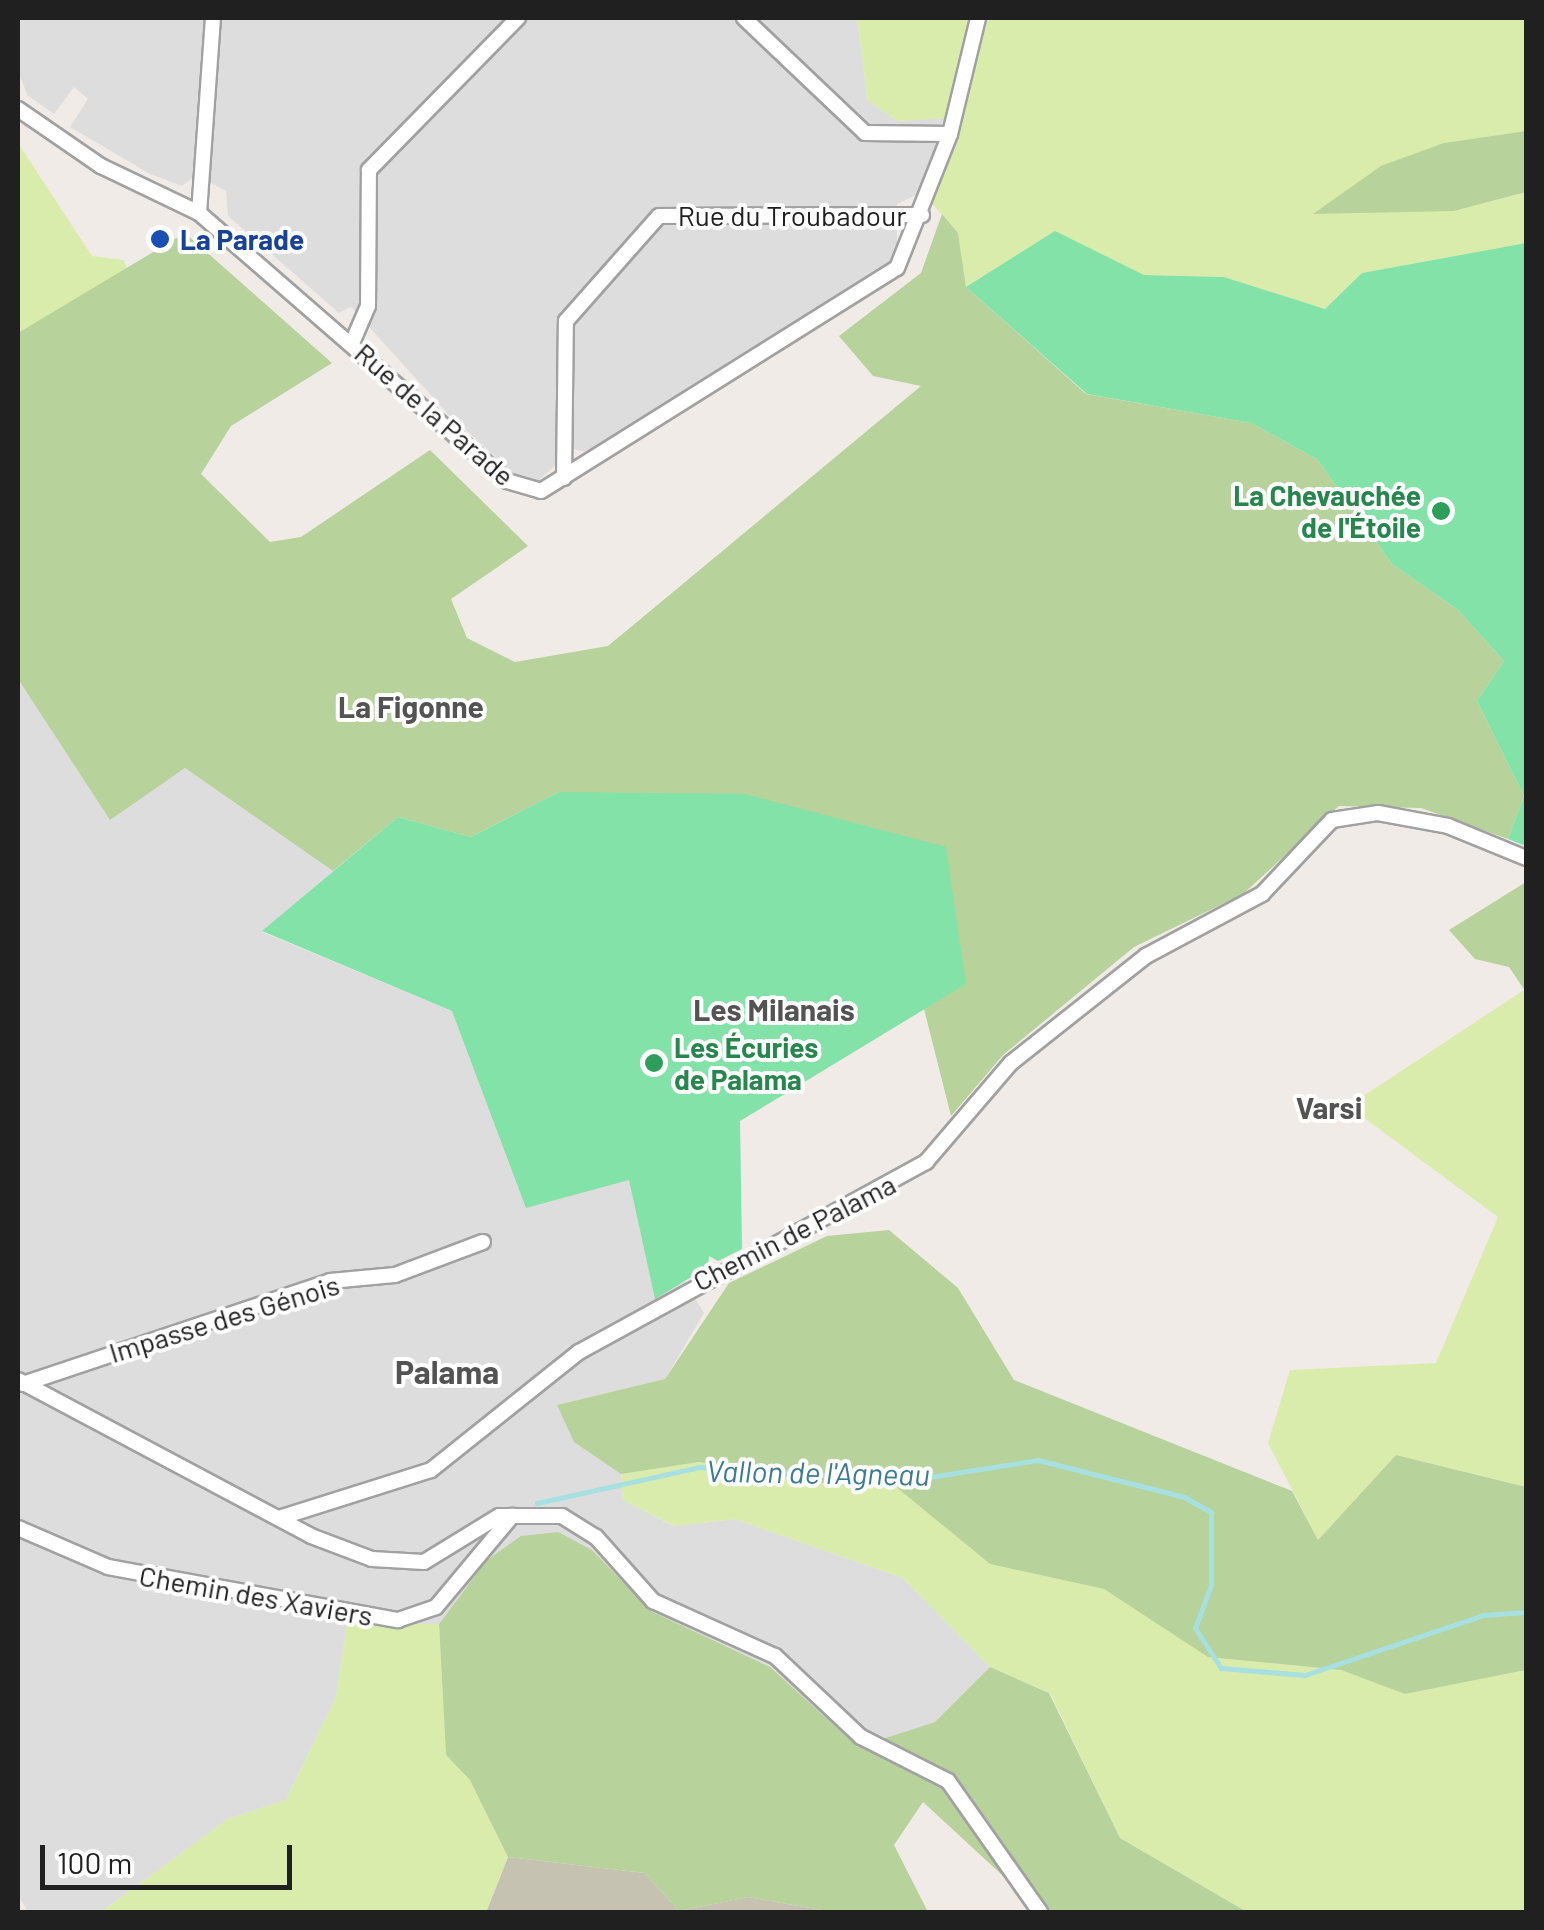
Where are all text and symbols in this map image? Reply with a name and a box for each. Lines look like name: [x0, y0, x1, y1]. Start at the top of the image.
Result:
street label: Rue du Troubadour: [678, 198, 906, 232]
place label: La Parade: [180, 222, 304, 256]
marker: La Parade: [149, 228, 171, 250]
street label: Rue de la Parade: [348, 336, 522, 492]
place label: La Chevauchée de l'Étoile: [1233, 478, 1421, 544]
marker: La Chevauchée de l'Étoile: [1430, 500, 1452, 522]
district label: La Figonne: [338, 688, 484, 724]
district label: Les Milanais: [693, 991, 855, 1027]
place label: Les Écuries de Palama: [674, 1030, 818, 1096]
marker: Les Écuries de Palama: [643, 1052, 665, 1074]
district label: Varsi: [1296, 1089, 1362, 1125]
street label: Chemin de Palama: [687, 1166, 901, 1298]
street label: Impasse des Génois: [105, 1267, 343, 1369]
district label: Palama: [395, 1352, 499, 1390]
water label: Vallon de l'Agneau: [706, 1452, 930, 1492]
street label: Chemin des Xaviers: [137, 1558, 375, 1632]
scale bar: [45, 1825, 298, 1887]
text: 100 m: [57, 1844, 132, 1880]

